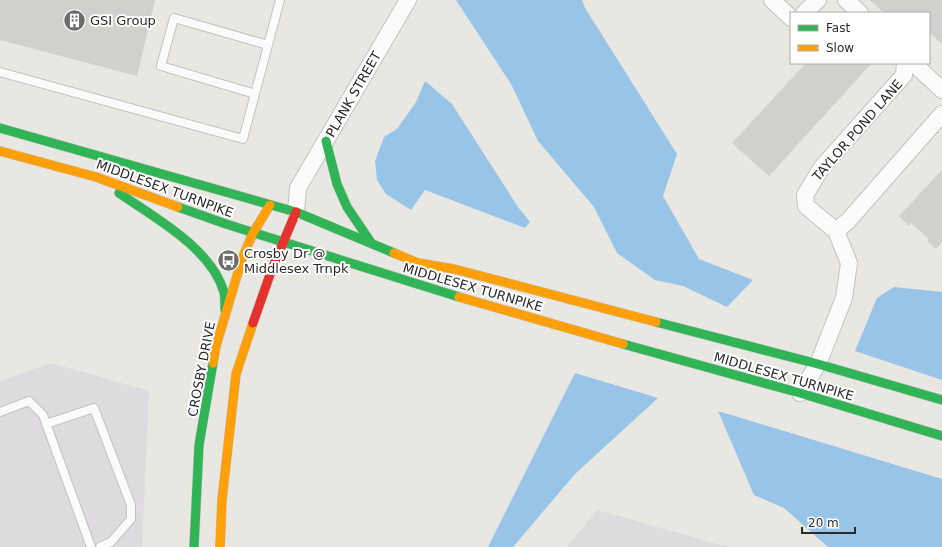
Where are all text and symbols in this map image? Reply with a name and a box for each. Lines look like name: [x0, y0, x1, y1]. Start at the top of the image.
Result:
building icon: GSI Group: [62, 7, 88, 33]
legend: [790, 12, 930, 64]
place label: GSI Group: [90, 13, 156, 28]
text: Fast: [826, 21, 850, 35]
text: Slow: [826, 41, 854, 55]
street label: PLANK STREET: [323, 49, 384, 140]
street label: TAYLOR POND LANE: [809, 77, 905, 185]
street label: MIDDLESEX TURNPIKE: [94, 157, 235, 220]
place label: Crosby Dr @ Middlesex Trnpk: [244, 246, 349, 276]
bus stop icon: Crosby Dr @ Middlesex Trnpk: [215, 247, 241, 273]
street label: MIDDLESEX TURNPIKE: [401, 260, 544, 315]
street label: CROSBY DRIVE: [185, 320, 218, 418]
street label: MIDDLESEX TURNPIKE: [712, 349, 855, 404]
scale bar: [802, 509, 855, 535]
text: 20 m: [808, 516, 839, 530]

